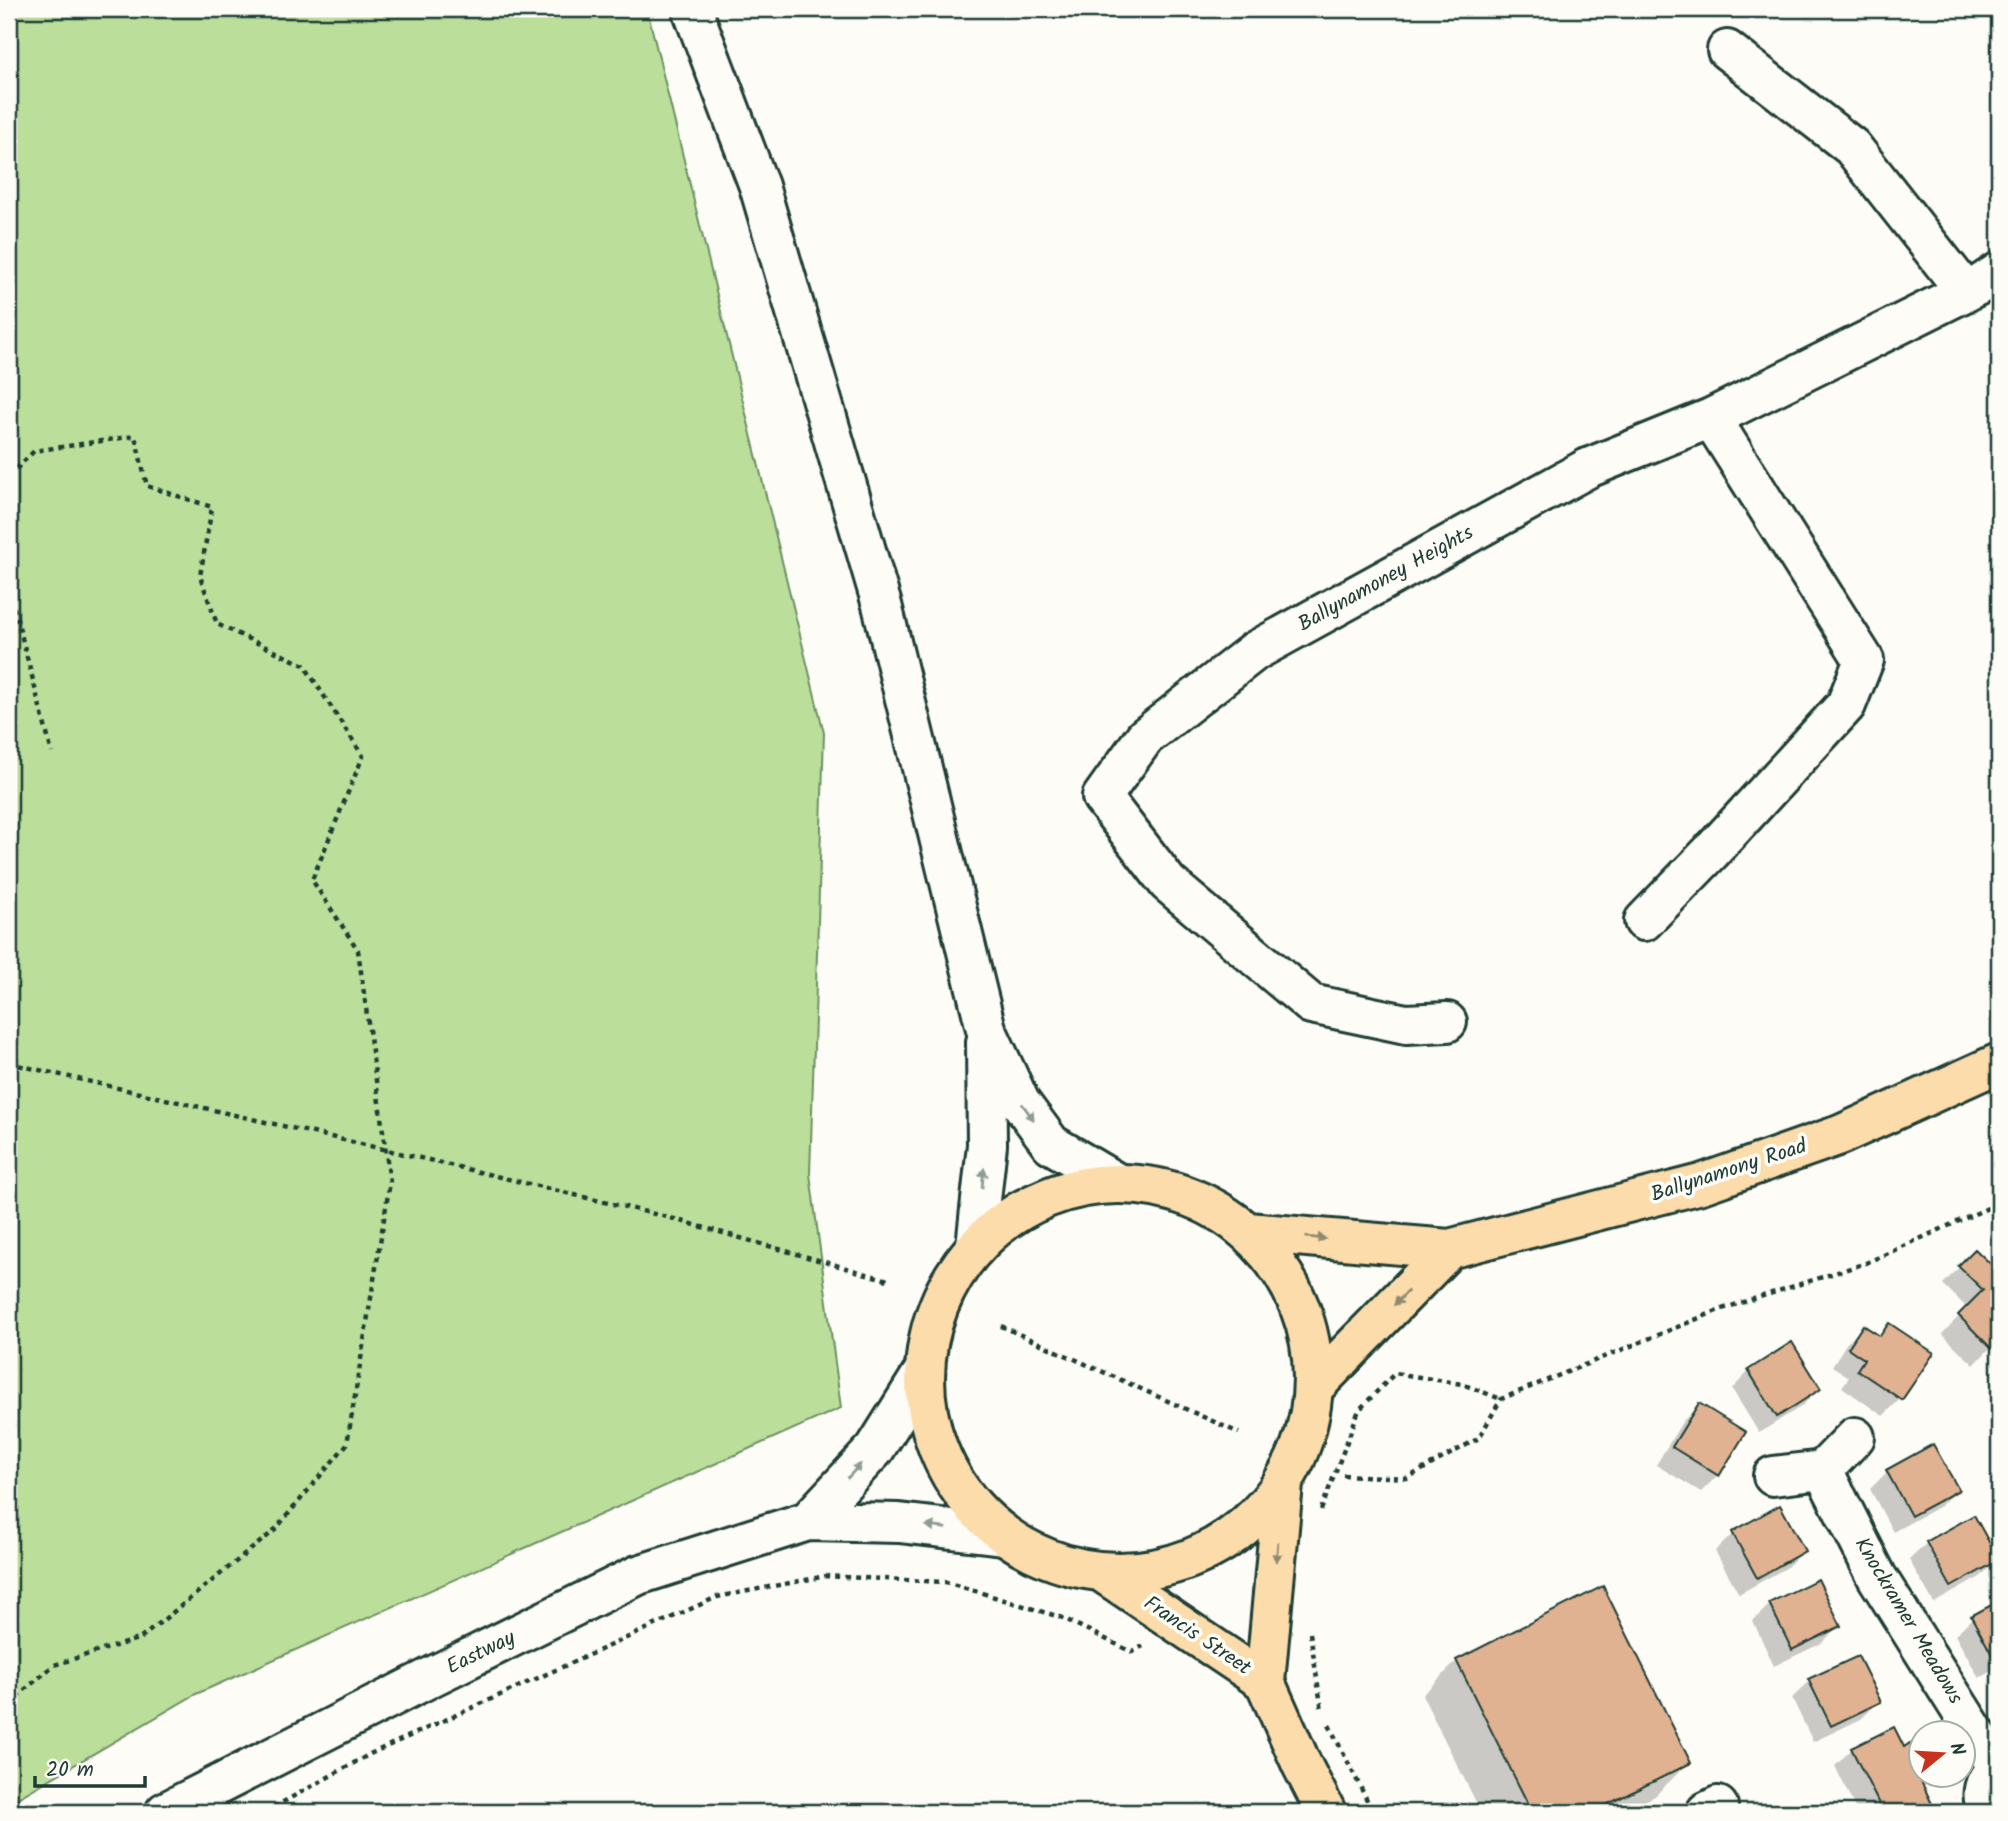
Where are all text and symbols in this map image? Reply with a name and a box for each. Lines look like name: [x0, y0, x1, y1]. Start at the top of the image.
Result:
street label: Ballynamoney Heights: [1292, 517, 1480, 641]
one-way arrow: [1020, 1103, 1034, 1121]
street label: Ballynamony Road: [1647, 1130, 1812, 1212]
one-way arrow: [978, 1167, 989, 1189]
one-way arrow: [1305, 1233, 1327, 1244]
one-way arrow: [1393, 1289, 1409, 1306]
one-way arrow: [846, 1463, 862, 1480]
one-way arrow: [925, 1522, 947, 1533]
street label: Knockramer Meadows: [1845, 1531, 1971, 1711]
one-way arrow: [1271, 1541, 1282, 1563]
street label: Francis Street: [1136, 1588, 1258, 1685]
street label: Eastway: [441, 1622, 521, 1684]
north arrow: [1906, 1720, 1976, 1790]
text: N: [1940, 1739, 1972, 1760]
scale bar: [35, 1744, 145, 1788]
text: 20 m: [46, 1754, 94, 1787]

